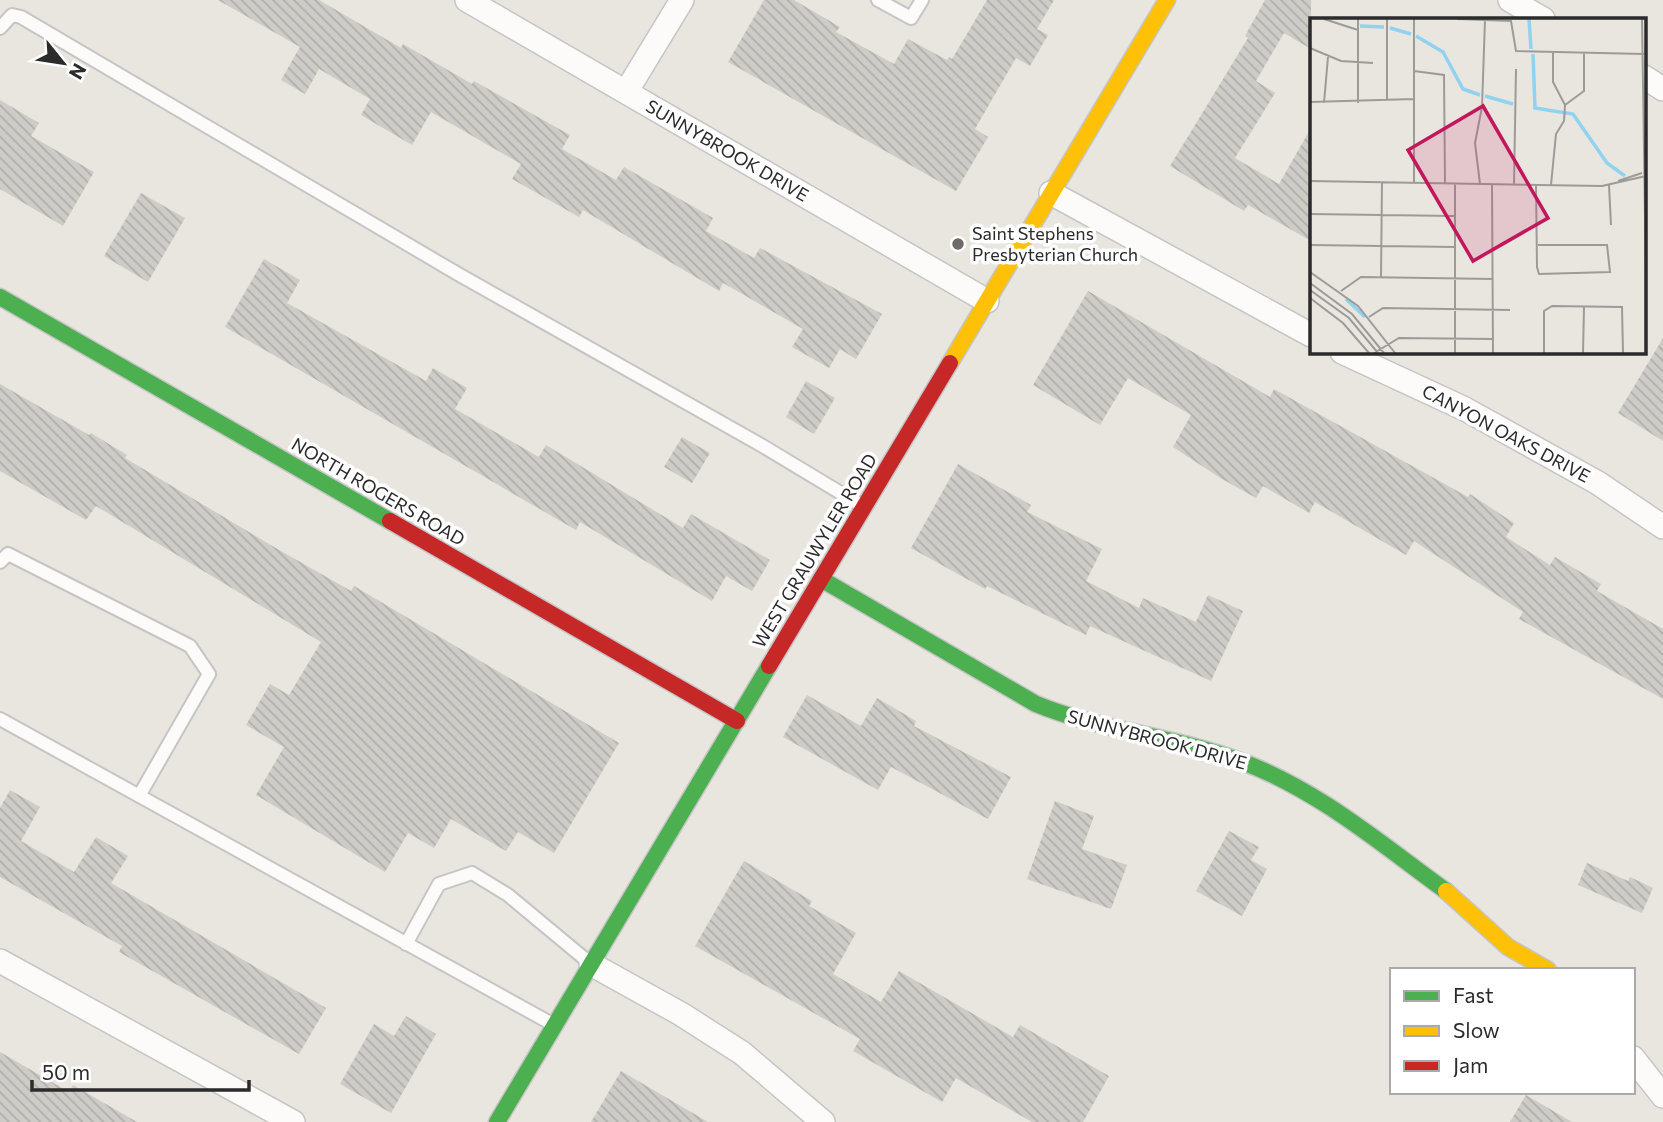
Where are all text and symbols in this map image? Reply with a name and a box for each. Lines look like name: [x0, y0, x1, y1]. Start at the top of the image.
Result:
inset map: [1310, 18, 1646, 354]
north arrow: [28, 28, 98, 98]
text: N: [65, 60, 92, 84]
street label: SUNNYBROOK DRIVE: [642, 95, 813, 206]
place label: Saint Stephens Presbyterian Church: [972, 222, 1138, 265]
marker: Saint Stephens Presbyterian Church: [950, 236, 966, 252]
street label: CANYON OAKS DRIVE: [1419, 379, 1594, 487]
street label: NORTH ROGERS ROAD: [288, 432, 469, 550]
street label: WEST GRAUWYLER ROAD: [747, 449, 881, 652]
street label: SUNNYBROOK DRIVE: [1065, 705, 1249, 774]
legend: [1390, 968, 1635, 1094]
text: Fast: [1453, 982, 1494, 1007]
text: Slow: [1453, 1017, 1500, 1042]
scale bar: [32, 1048, 248, 1092]
text: Jam: [1453, 1052, 1488, 1077]
text: 50 m: [42, 1059, 90, 1084]

